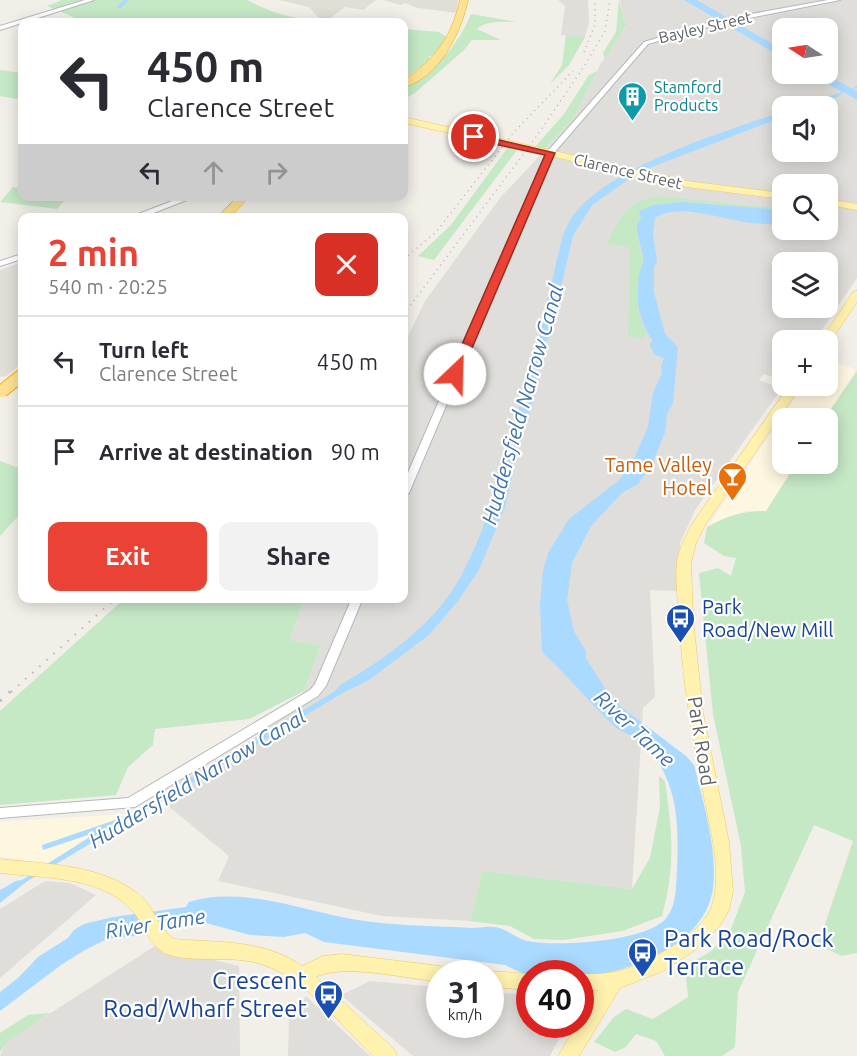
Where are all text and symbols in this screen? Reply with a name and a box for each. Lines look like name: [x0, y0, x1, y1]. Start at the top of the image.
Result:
street label: Bayley Street: [657, 7, 754, 46]
north arrow: [772, 18, 838, 84]
map controls: [772, 18, 838, 474]
icon: left: [48, 42, 126, 120]
text: 450 m: [147, 43, 264, 90]
place label: Stamford Products: [654, 78, 722, 114]
building icon: Stamford Products: [617, 80, 649, 122]
text: Clarence Street: [147, 92, 334, 122]
button: sound: [772, 96, 838, 162]
pin: [448, 111, 499, 162]
icon: arrive: [457, 120, 490, 153]
street label: Clarence Street: [572, 150, 685, 192]
icon: left: [134, 156, 167, 189]
icon: ahead: [197, 156, 230, 189]
icon: right: [260, 156, 293, 189]
button: search: [772, 174, 838, 240]
text: 2 min: [48, 232, 139, 273]
button: close: [315, 233, 378, 296]
button: layers: [772, 252, 838, 318]
text: 540 m · 20:25: [48, 275, 168, 298]
water label: Huddersfield Narrow Canal: [476, 281, 568, 527]
button: +: [772, 330, 838, 396]
text: Turn left: [99, 337, 189, 362]
position arrow: [423, 342, 487, 406]
icon: left: [48, 345, 81, 378]
text: 450 m: [317, 349, 378, 374]
text: Clarence Street: [99, 362, 238, 385]
button: −: [772, 408, 838, 474]
icon: arrive: [48, 435, 81, 468]
text: Arrive at destination: [99, 439, 313, 464]
text: 90 m: [331, 439, 380, 464]
place label: Tame Valley Hotel: [605, 453, 712, 499]
bar icon: Tame Valley Hotel: [717, 460, 749, 502]
button: Exit: [48, 522, 207, 591]
button: Share: [219, 522, 378, 591]
place label: Park Road/New Mill: [702, 595, 834, 641]
bus stop icon: Park Road/New Mill: [665, 602, 697, 644]
water label: River Tame: [590, 685, 680, 771]
street label: Park Road: [684, 695, 720, 787]
water label: Huddersfield Narrow Canal: [84, 704, 310, 852]
water label: River Tame: [103, 903, 207, 943]
place label: Park Road/Rock Terrace: [664, 925, 834, 980]
bus stop icon: Park Road/Rock Terrace: [627, 936, 659, 978]
speed limit sign: 40: [516, 960, 594, 1038]
place label: Crescent Road/Wharf Street: [103, 967, 308, 1022]
text: 31: [448, 975, 482, 1009]
bus stop icon: Crescent Road/Wharf Street: [312, 978, 344, 1020]
text: km/h: [448, 1006, 482, 1023]

